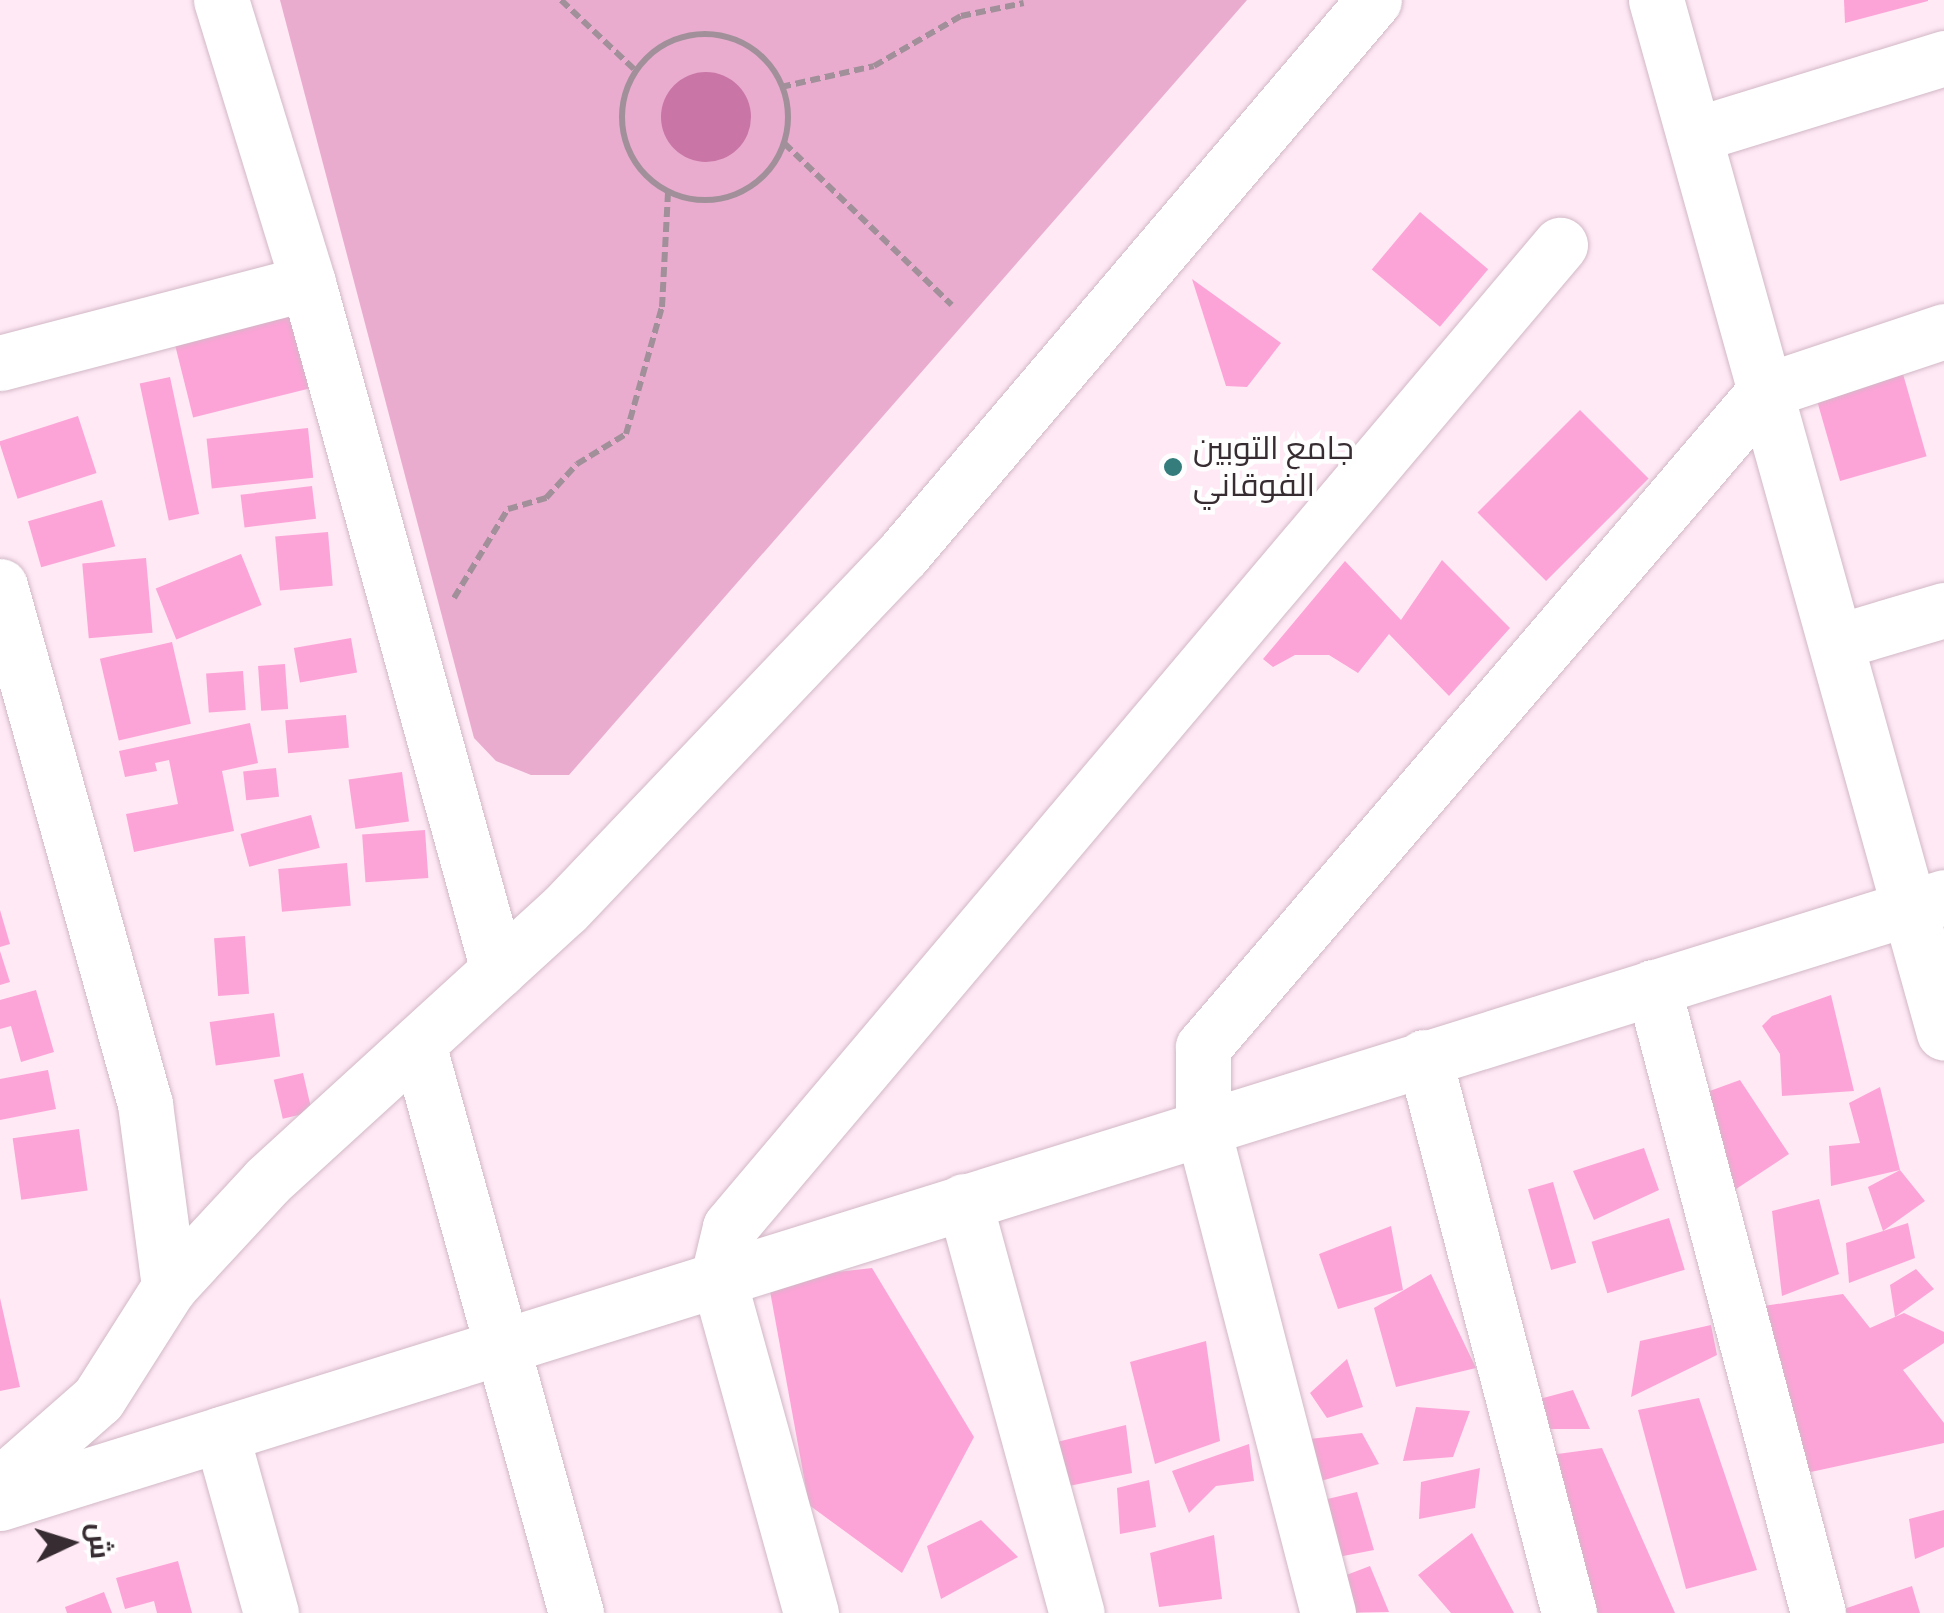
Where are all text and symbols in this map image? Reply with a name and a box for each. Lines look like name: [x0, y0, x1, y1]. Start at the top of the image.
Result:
place label: جامع التوبين الفوقاني: [1193, 430, 1354, 505]
marker: جامع التوبين الفوقاني: [1162, 456, 1184, 478]
north arrow: [20, 1493, 120, 1593]
text: ش: [82, 1522, 118, 1560]

